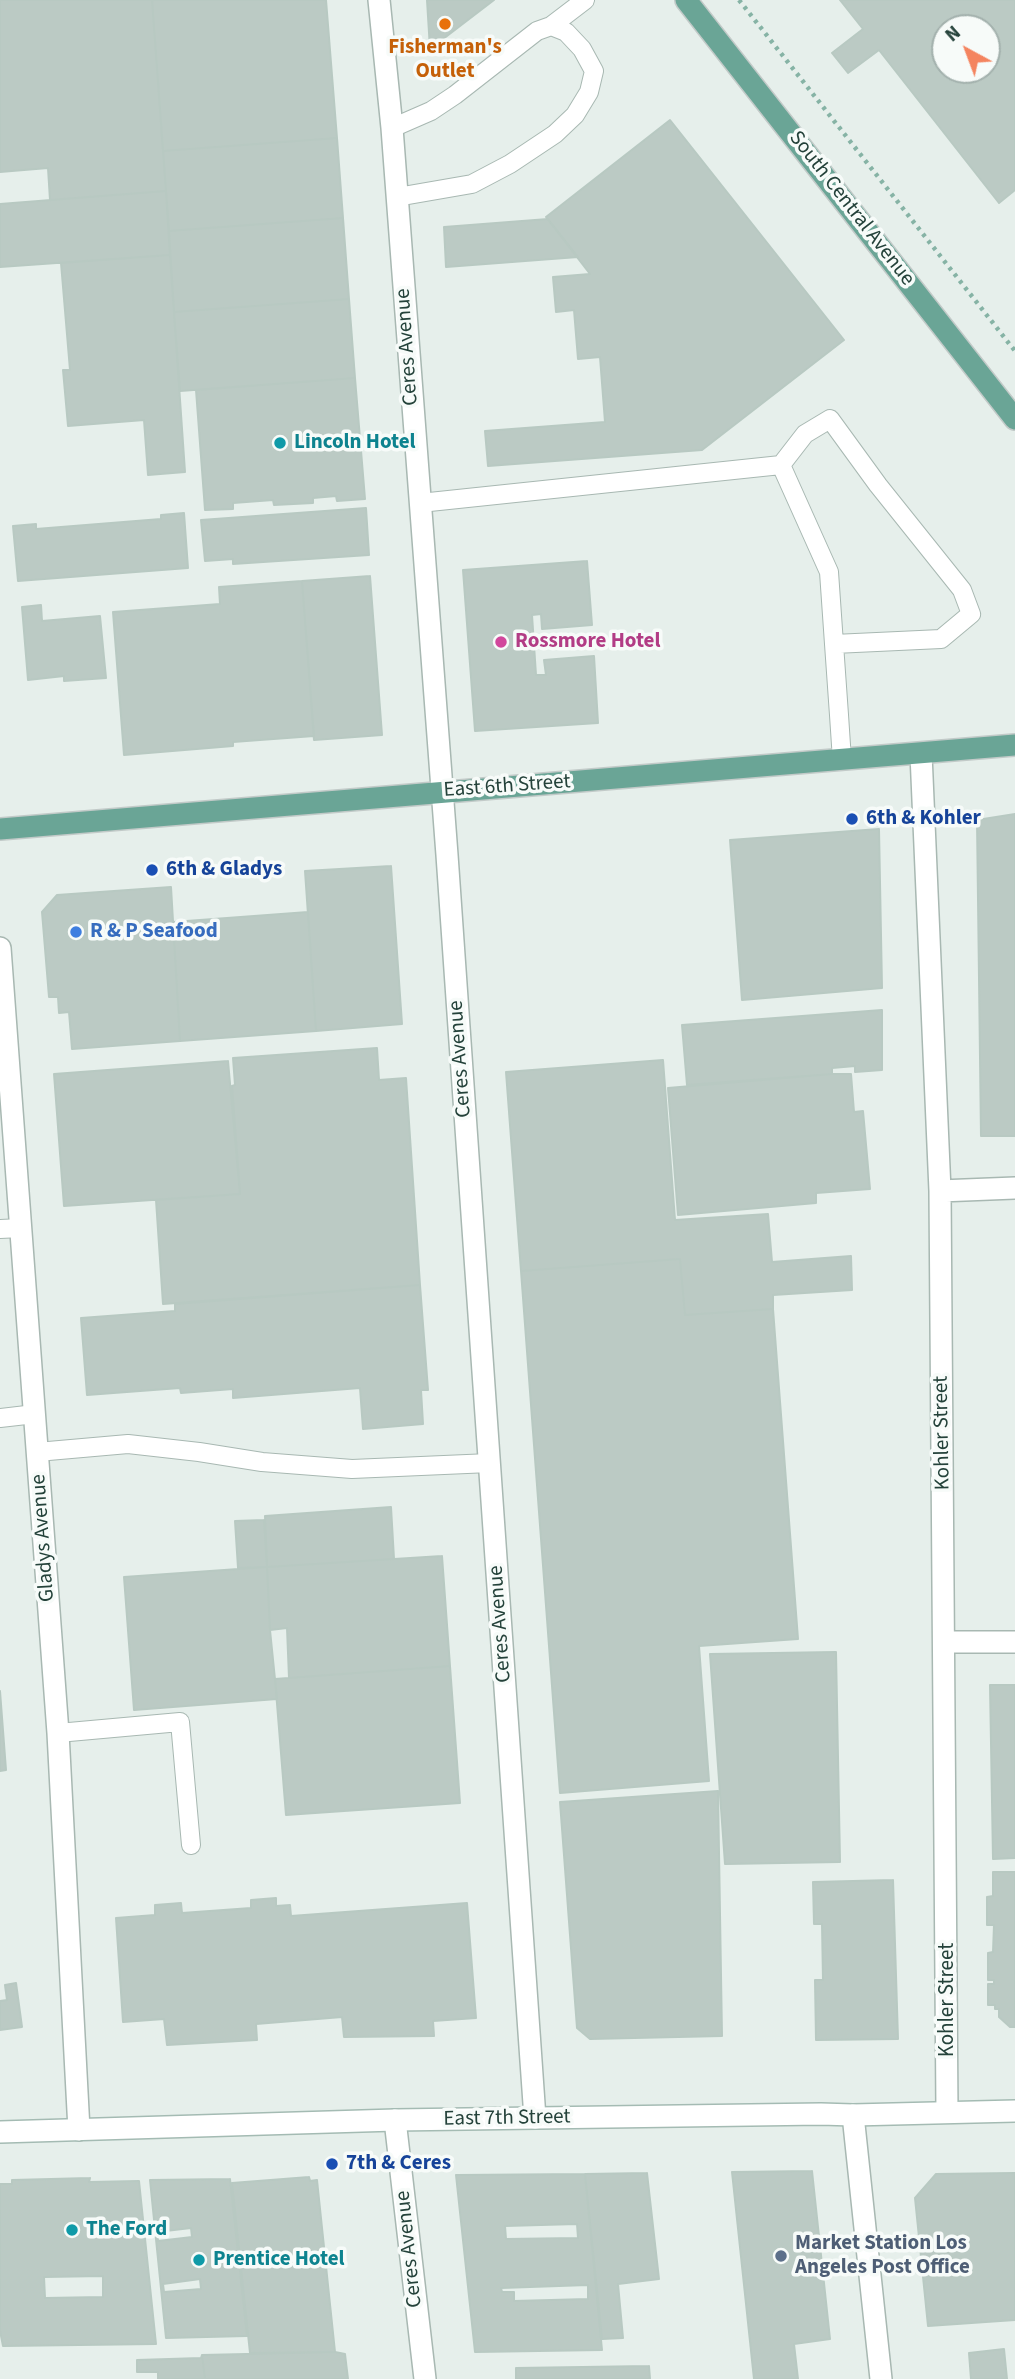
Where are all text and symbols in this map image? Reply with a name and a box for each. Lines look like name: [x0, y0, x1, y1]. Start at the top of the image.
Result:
north arrow: [931, 14, 1001, 84]
marker: Fisherman's Outlet: [437, 16, 453, 32]
text: N: [940, 20, 967, 49]
place label: Fisherman's Outlet: [388, 35, 502, 85]
street label: South Central Avenue: [783, 127, 919, 291]
street label: Ceres Avenue: [391, 287, 425, 407]
place label: Lincoln Hotel: [294, 430, 416, 456]
marker: Lincoln Hotel: [272, 435, 288, 451]
place label: Rossmore Hotel: [515, 629, 660, 655]
marker: Rossmore Hotel: [493, 634, 509, 650]
street label: East 6th Street: [443, 770, 571, 804]
place label: 6th & Kohler: [866, 806, 981, 832]
marker: 6th & Kohler: [844, 811, 860, 827]
place label: 6th & Gladys: [166, 857, 282, 883]
marker: 6th & Gladys: [144, 862, 160, 878]
place label: R & P Seafood: [90, 919, 218, 945]
marker: R & P Seafood: [68, 924, 84, 940]
street label: Ceres Avenue: [444, 999, 478, 1119]
street label: Kohler Street: [929, 1375, 957, 1491]
street label: Gladys Avenue: [27, 1473, 61, 1603]
street label: Ceres Avenue: [484, 1564, 518, 1684]
street label: Kohler Street: [935, 1943, 961, 2057]
street label: East 7th Street: [443, 2105, 571, 2133]
place label: 7th & Ceres: [346, 2151, 451, 2177]
marker: 7th & Ceres: [324, 2156, 340, 2172]
street label: Ceres Avenue: [391, 2189, 429, 2309]
place label: The Ford: [86, 2217, 167, 2243]
marker: The Ford: [64, 2222, 80, 2238]
place label: Market Station Los Angeles Post Office: [795, 2231, 970, 2281]
place label: Prentice Hotel: [213, 2247, 345, 2273]
marker: Market Station Los Angeles Post Office: [773, 2248, 789, 2264]
marker: Prentice Hotel: [191, 2252, 207, 2268]

